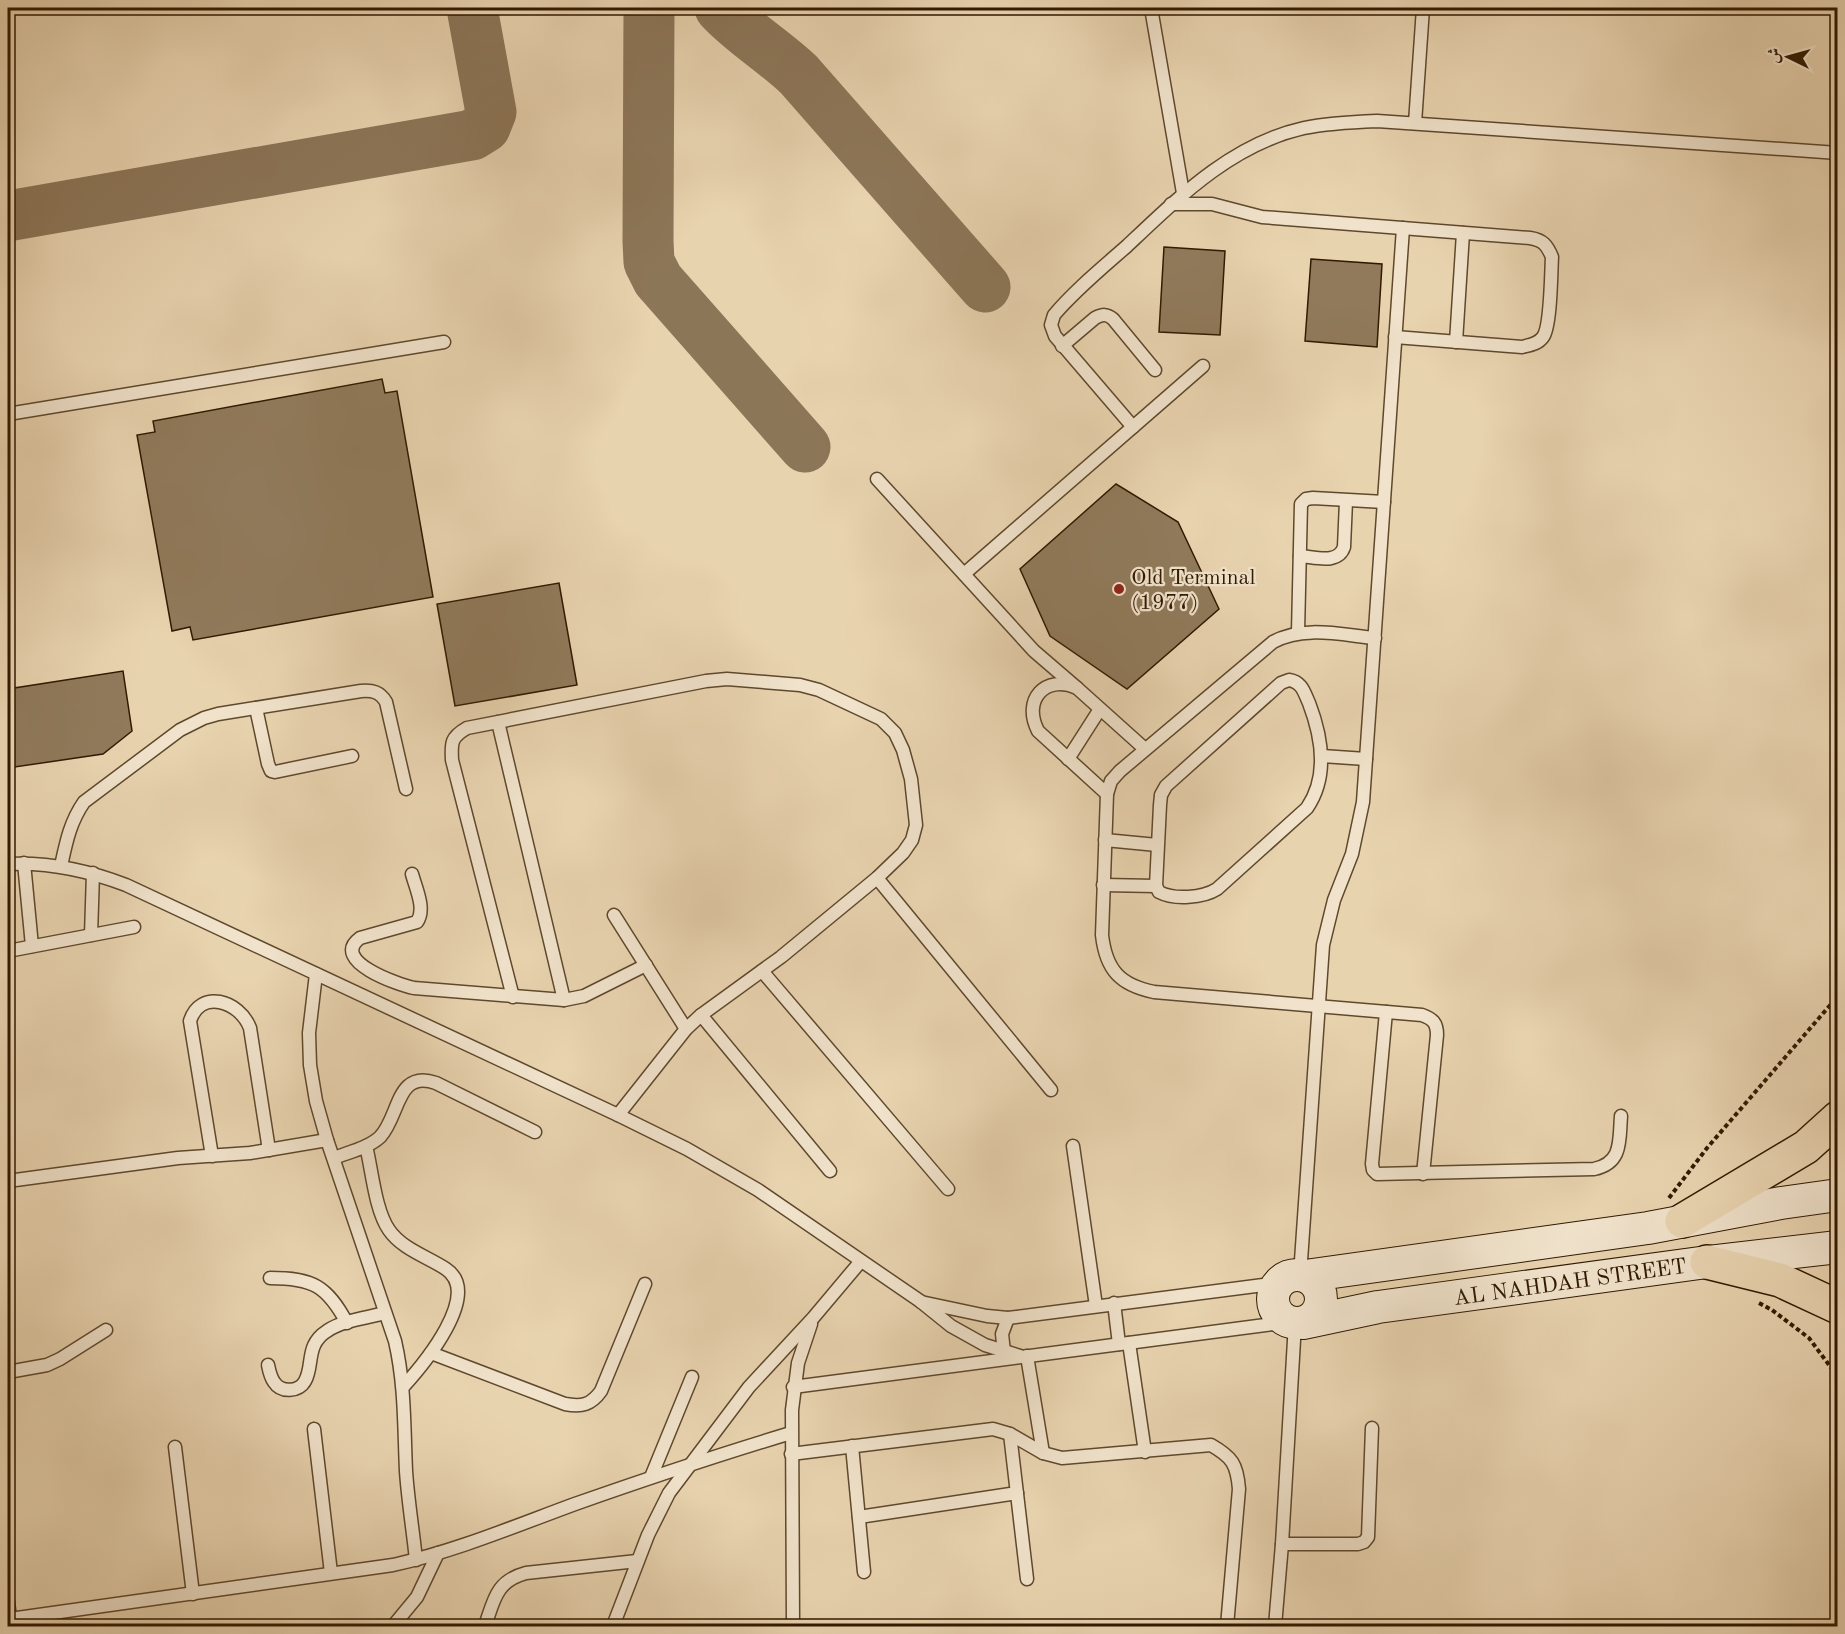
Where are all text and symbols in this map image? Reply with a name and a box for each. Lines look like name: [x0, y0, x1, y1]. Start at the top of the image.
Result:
north arrow: [1758, 27, 1818, 87]
text: ش: [1766, 47, 1784, 64]
place label: Old Terminal (1977): [1131, 567, 1255, 614]
marker: Old Terminal (1977): [1112, 582, 1126, 596]
street label: AL NAHDAH STREET: [1452, 1256, 1688, 1310]

